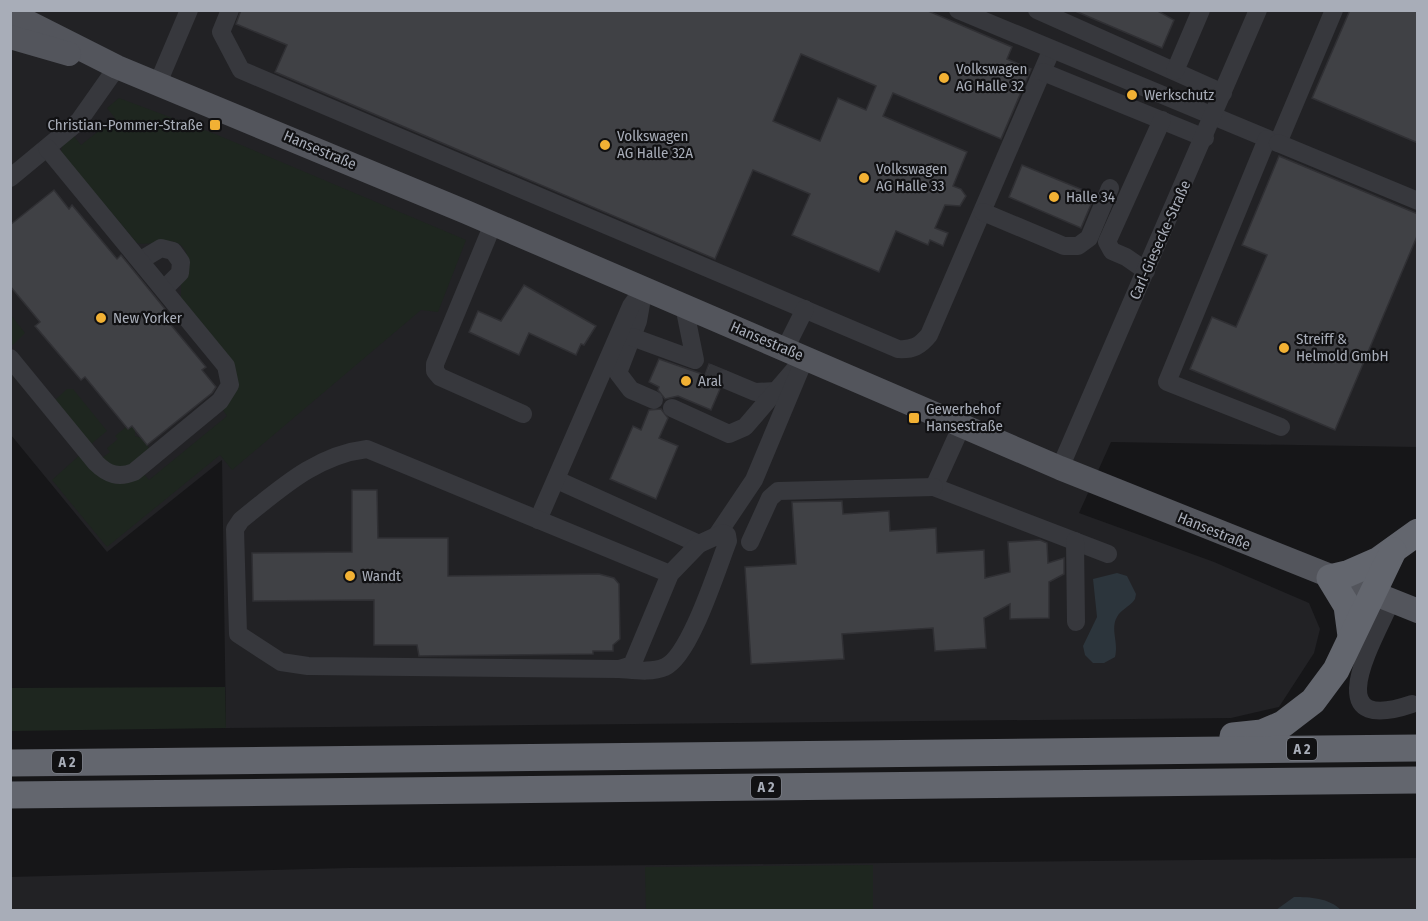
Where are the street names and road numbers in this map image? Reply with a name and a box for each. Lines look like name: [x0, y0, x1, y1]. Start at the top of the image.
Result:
street label: Hansestraße: [281, 127, 359, 173]
street label: Carl-Giesecke-Straße: [1126, 178, 1194, 302]
street label: Hansestraße: [728, 318, 806, 364]
street label: Hansestraße: [1175, 508, 1253, 554]
road number: A 2: [1287, 738, 1317, 760]
road number: A 2: [52, 751, 82, 773]
road number: A 2: [751, 776, 781, 798]

